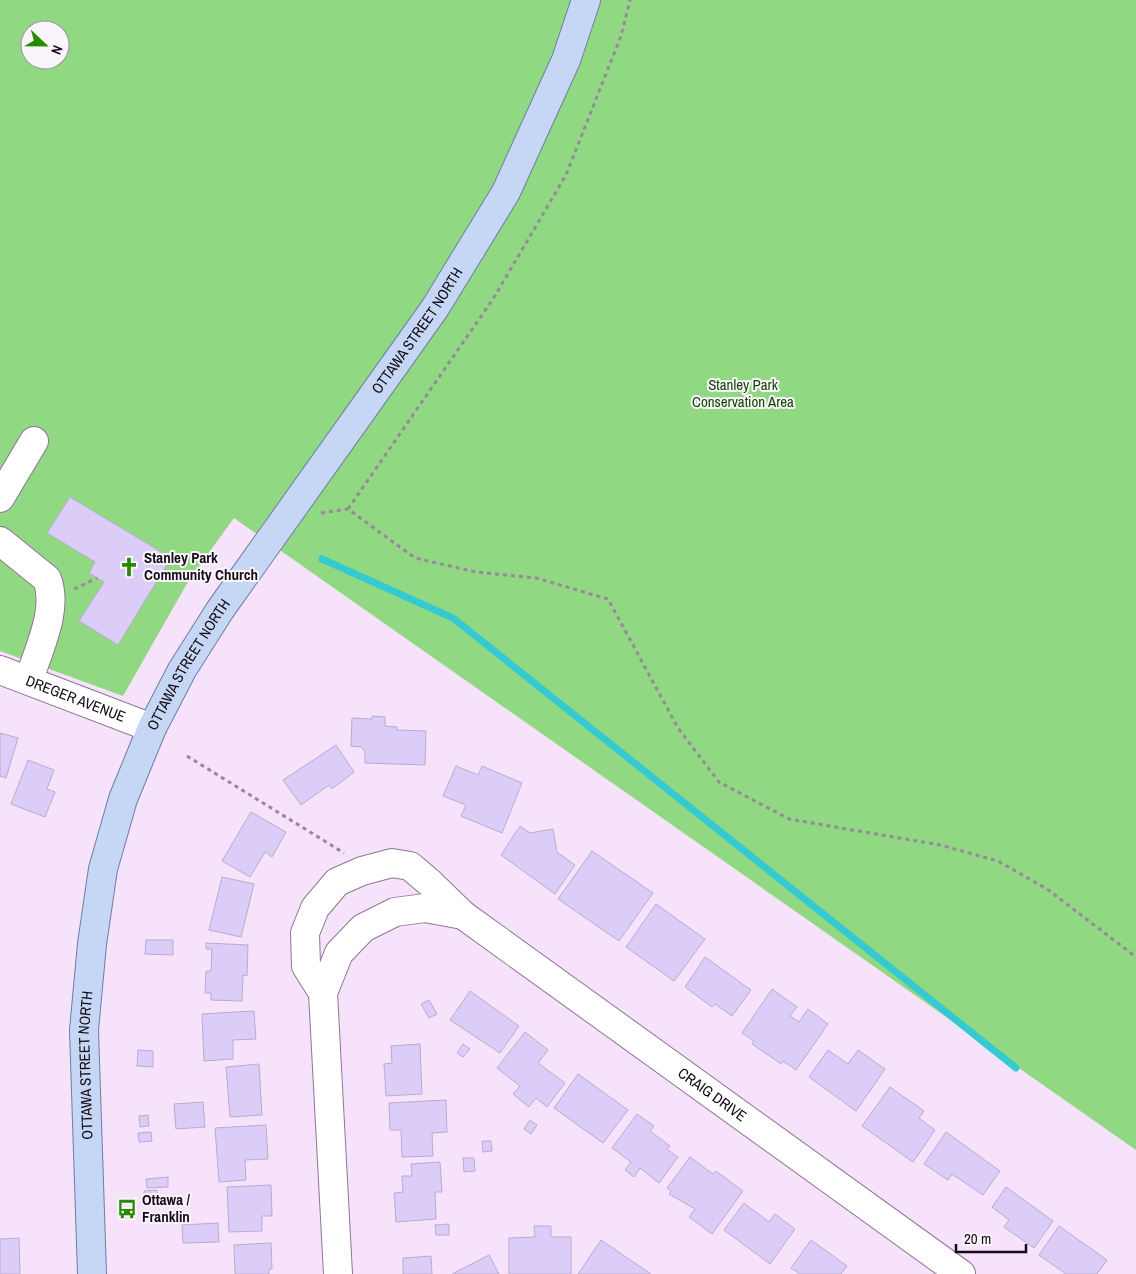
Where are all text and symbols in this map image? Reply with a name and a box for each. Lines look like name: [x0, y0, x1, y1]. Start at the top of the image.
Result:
north arrow: [20, 20, 70, 70]
text: N: [47, 43, 67, 57]
street label: OTTAWA STREET NORTH: [366, 263, 467, 398]
park label: Stanley Park Conservation Area: [692, 374, 794, 412]
place label: Stanley Park Community Church: [144, 547, 258, 585]
church icon: Stanley Park Community Church: [118, 556, 140, 578]
street label: OTTAWA STREET NORTH: [142, 594, 235, 734]
street label: DREGER AVENUE: [23, 670, 129, 727]
street label: OTTAWA STREET NORTH: [73, 990, 98, 1140]
street label: CRAIG DRIVE: [674, 1062, 751, 1126]
place label: Ottawa / Franklin: [142, 1189, 190, 1227]
bus stop icon: Ottawa / Franklin: [116, 1198, 138, 1220]
scale bar: [956, 1222, 1026, 1254]
text: 20 m: [964, 1228, 991, 1249]

